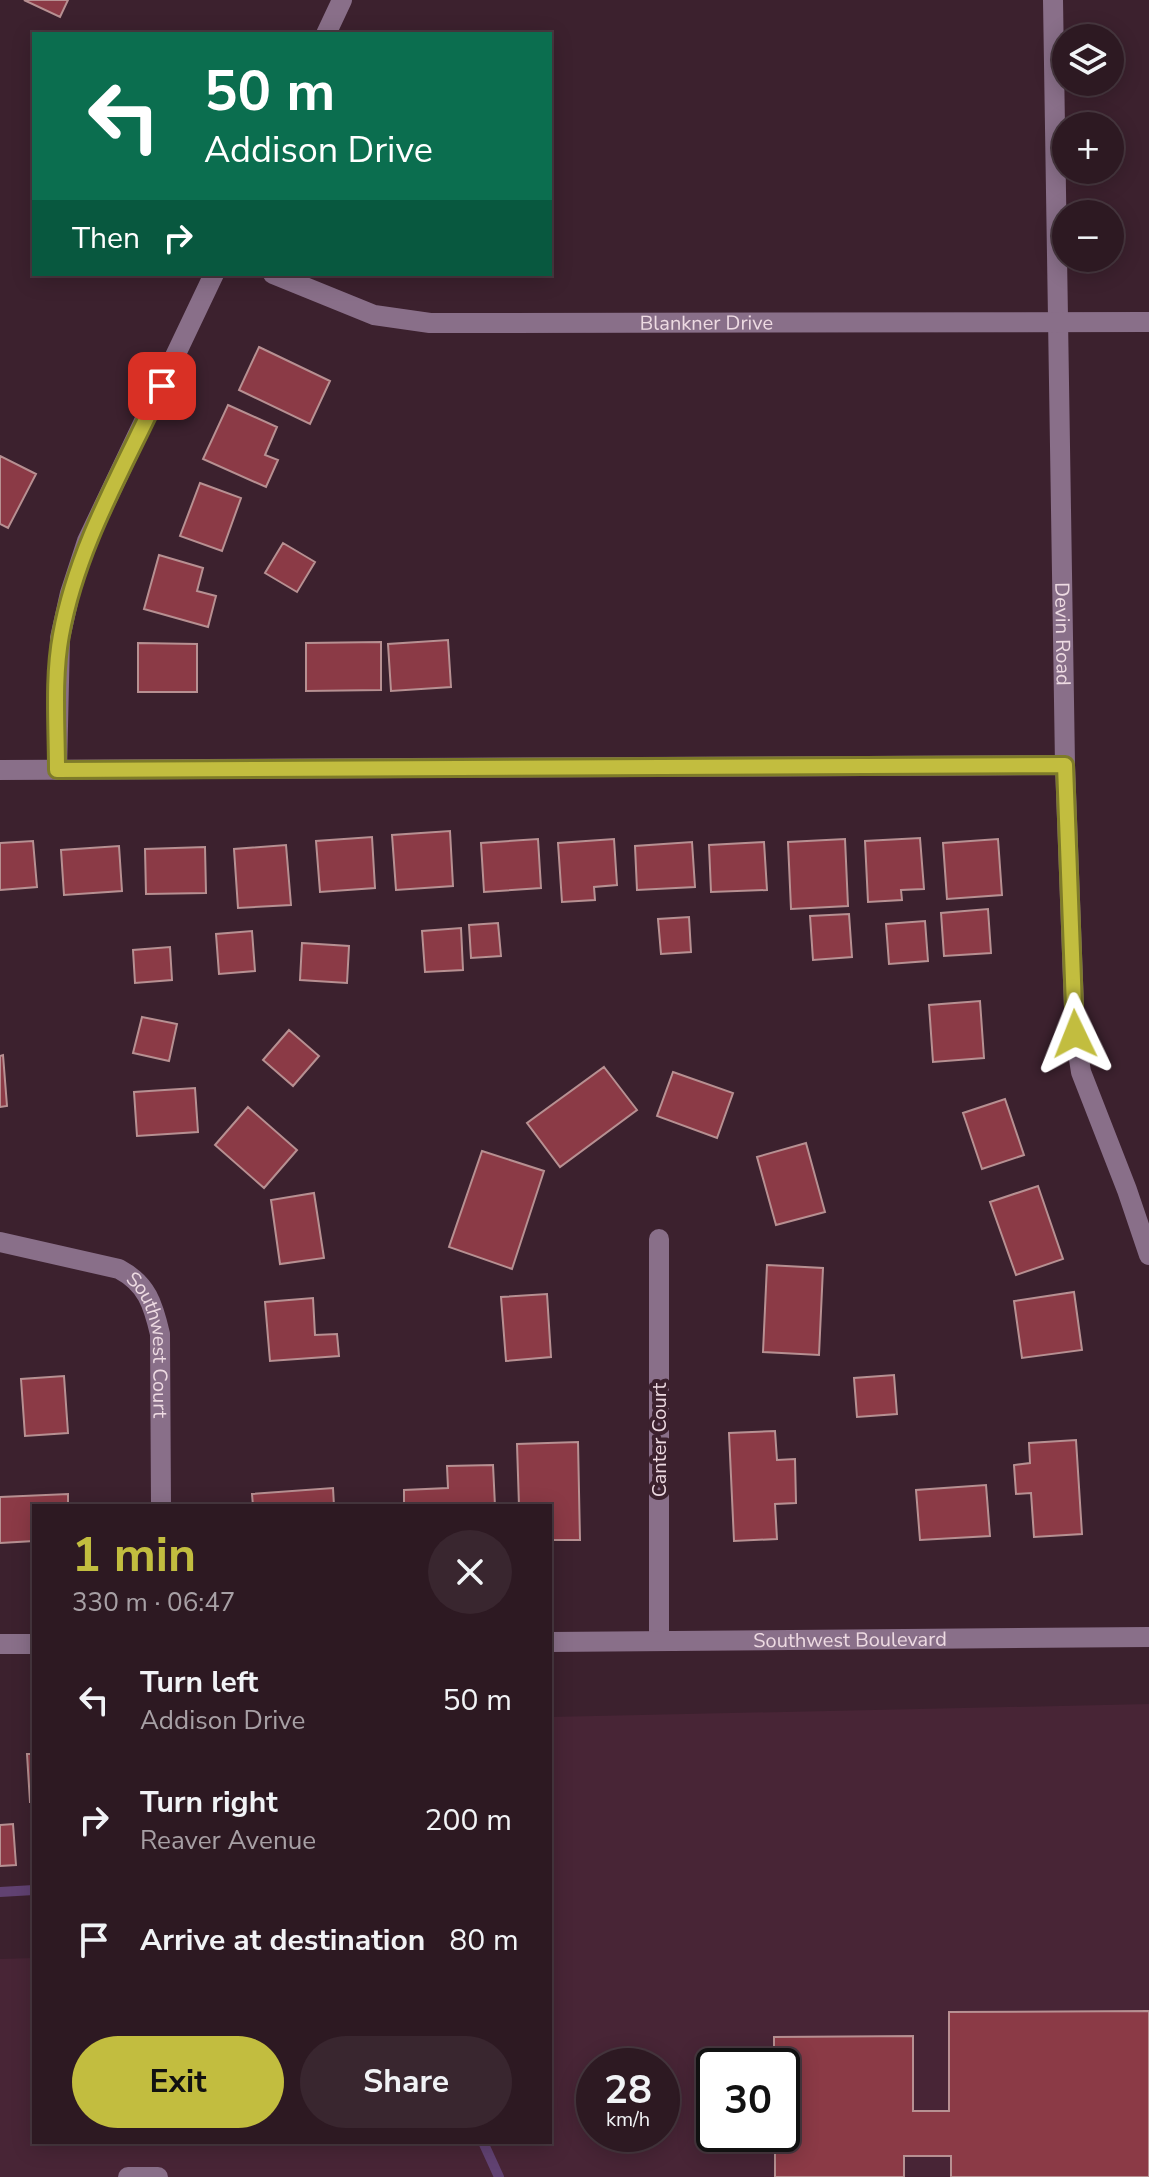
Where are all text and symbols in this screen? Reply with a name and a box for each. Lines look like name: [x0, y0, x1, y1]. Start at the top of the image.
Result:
map controls: [1052, 24, 1124, 272]
button: layers: [1052, 24, 1124, 96]
text: 50 m: [204, 53, 335, 130]
icon: left: [72, 64, 176, 168]
button: +: [1052, 112, 1124, 184]
text: Addison Drive: [204, 126, 433, 175]
button: −: [1052, 200, 1124, 272]
icon: right: [156, 216, 200, 260]
text: Then: [72, 218, 140, 259]
street label: Blankner Drive: [640, 309, 773, 336]
pin: [128, 352, 196, 420]
icon: arrive: [140, 364, 184, 408]
street label: Devin Road: [1049, 582, 1077, 686]
position arrow: [1033, 992, 1117, 1076]
street label: Southwest Court: [121, 1265, 174, 1419]
street label: Canter Court: [646, 1382, 673, 1497]
text: 1 min: [72, 1522, 196, 1588]
button: close: [428, 1530, 512, 1614]
text: 330 m · 06:47: [72, 1585, 235, 1620]
street label: Southwest Boulevard: [753, 1625, 947, 1654]
text: Turn left: [140, 1662, 258, 1703]
icon: left: [72, 1678, 116, 1722]
text: 50 m: [443, 1680, 512, 1721]
text: Addison Drive: [140, 1703, 305, 1738]
text: Turn right: [140, 1782, 278, 1823]
icon: right: [72, 1798, 116, 1842]
text: 200 m: [425, 1800, 512, 1841]
text: Reaver Avenue: [140, 1823, 316, 1858]
icon: arrive: [72, 1918, 116, 1962]
text: Arrive at destination: [140, 1920, 425, 1961]
text: 80 m: [449, 1920, 519, 1961]
button: Exit: [72, 2036, 284, 2128]
button: Share: [300, 2036, 512, 2128]
speed limit sign: 30: [696, 2048, 800, 2152]
text: 28: [604, 2063, 652, 2117]
text: km/h: [606, 2106, 650, 2133]

